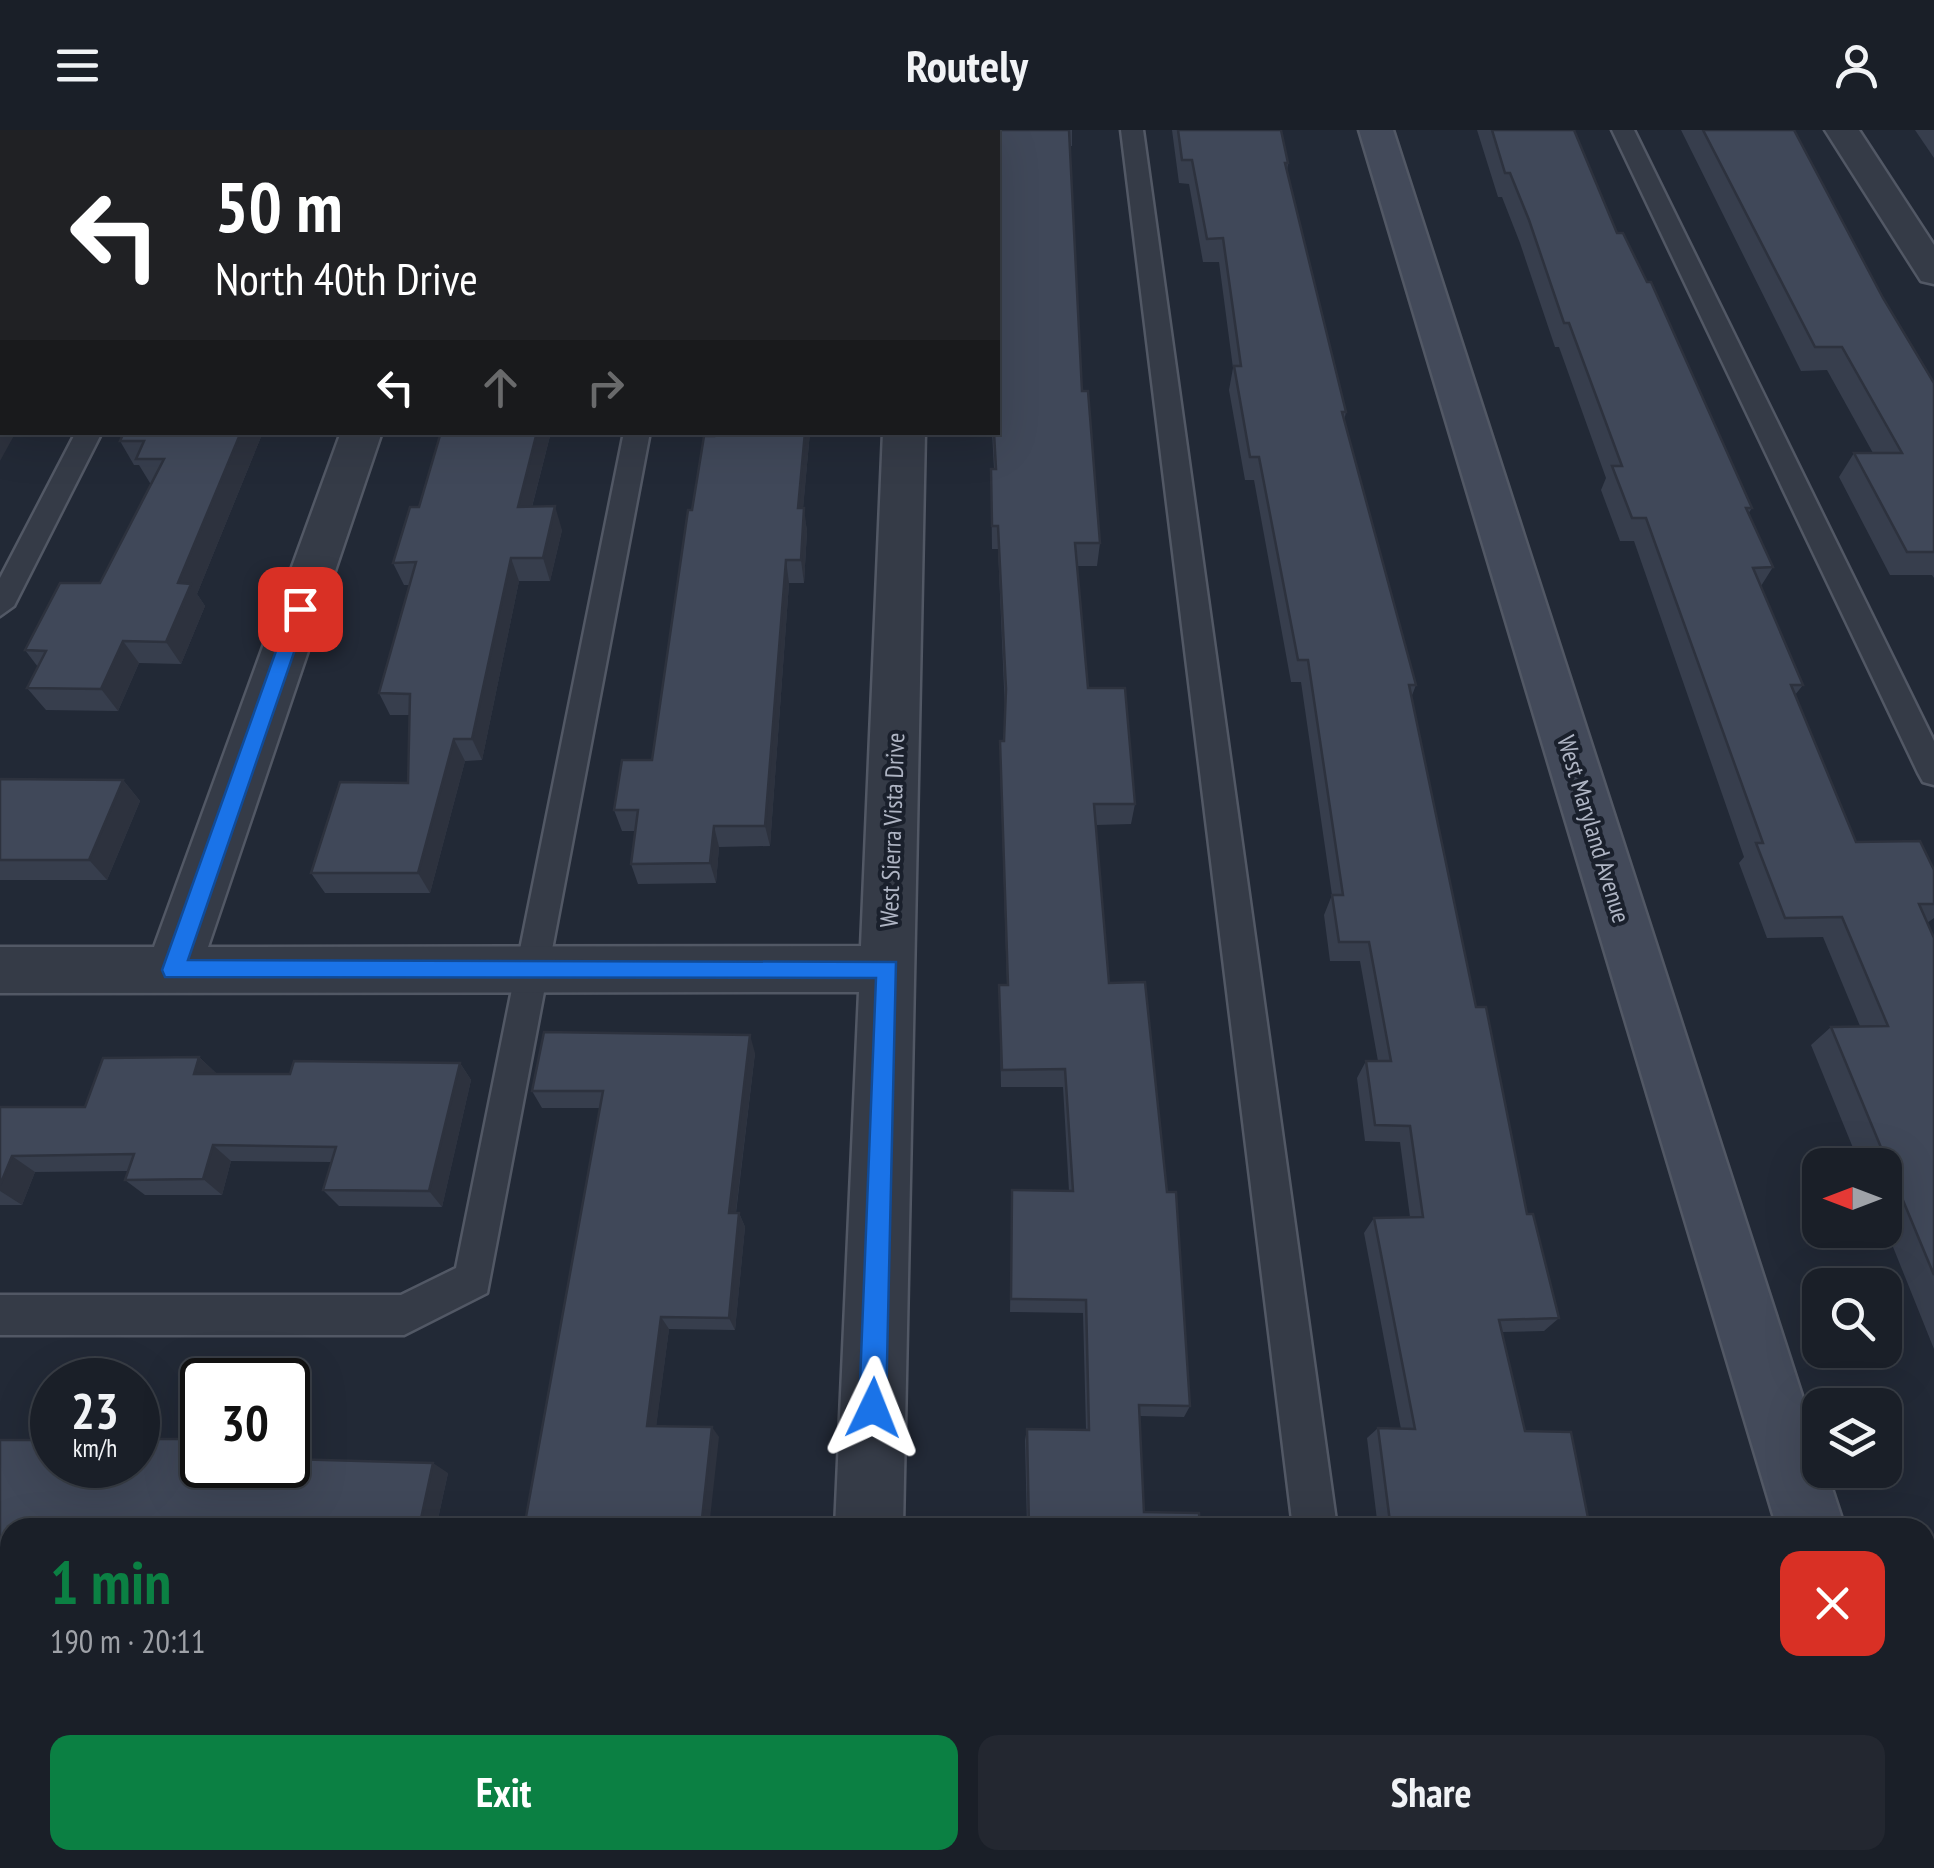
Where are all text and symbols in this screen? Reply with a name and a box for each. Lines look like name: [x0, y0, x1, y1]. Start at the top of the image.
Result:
text: Routely: [906, 36, 1028, 94]
icon: menu: [50, 38, 105, 93]
icon: person: [1829, 38, 1884, 93]
text: 50 m: [215, 161, 343, 251]
icon: left: [50, 170, 180, 300]
text: North 40th Drive: [215, 249, 478, 307]
icon: left: [368, 360, 423, 415]
icon: ahead: [473, 360, 528, 415]
icon: right: [578, 360, 633, 415]
pin: [258, 567, 343, 652]
icon: arrive: [273, 582, 328, 637]
street label: West Maryland Avenue: [1550, 731, 1638, 927]
street label: West Sierra Vista Drive: [873, 732, 911, 928]
north arrow: [1802, 1148, 1902, 1248]
map controls: [1802, 1148, 1902, 1488]
button: search: [1802, 1268, 1902, 1368]
position arrow: [821, 1356, 925, 1460]
speed limit sign: 30: [180, 1358, 310, 1488]
text: 23: [71, 1378, 119, 1443]
button: layers: [1802, 1388, 1902, 1488]
text: km/h: [73, 1432, 117, 1464]
text: 1 min: [50, 1543, 171, 1621]
button: close: [1780, 1551, 1885, 1656]
text: 190 m · 20:11: [50, 1620, 205, 1662]
button: Exit: [50, 1735, 958, 1850]
button: Share: [978, 1735, 1885, 1850]

